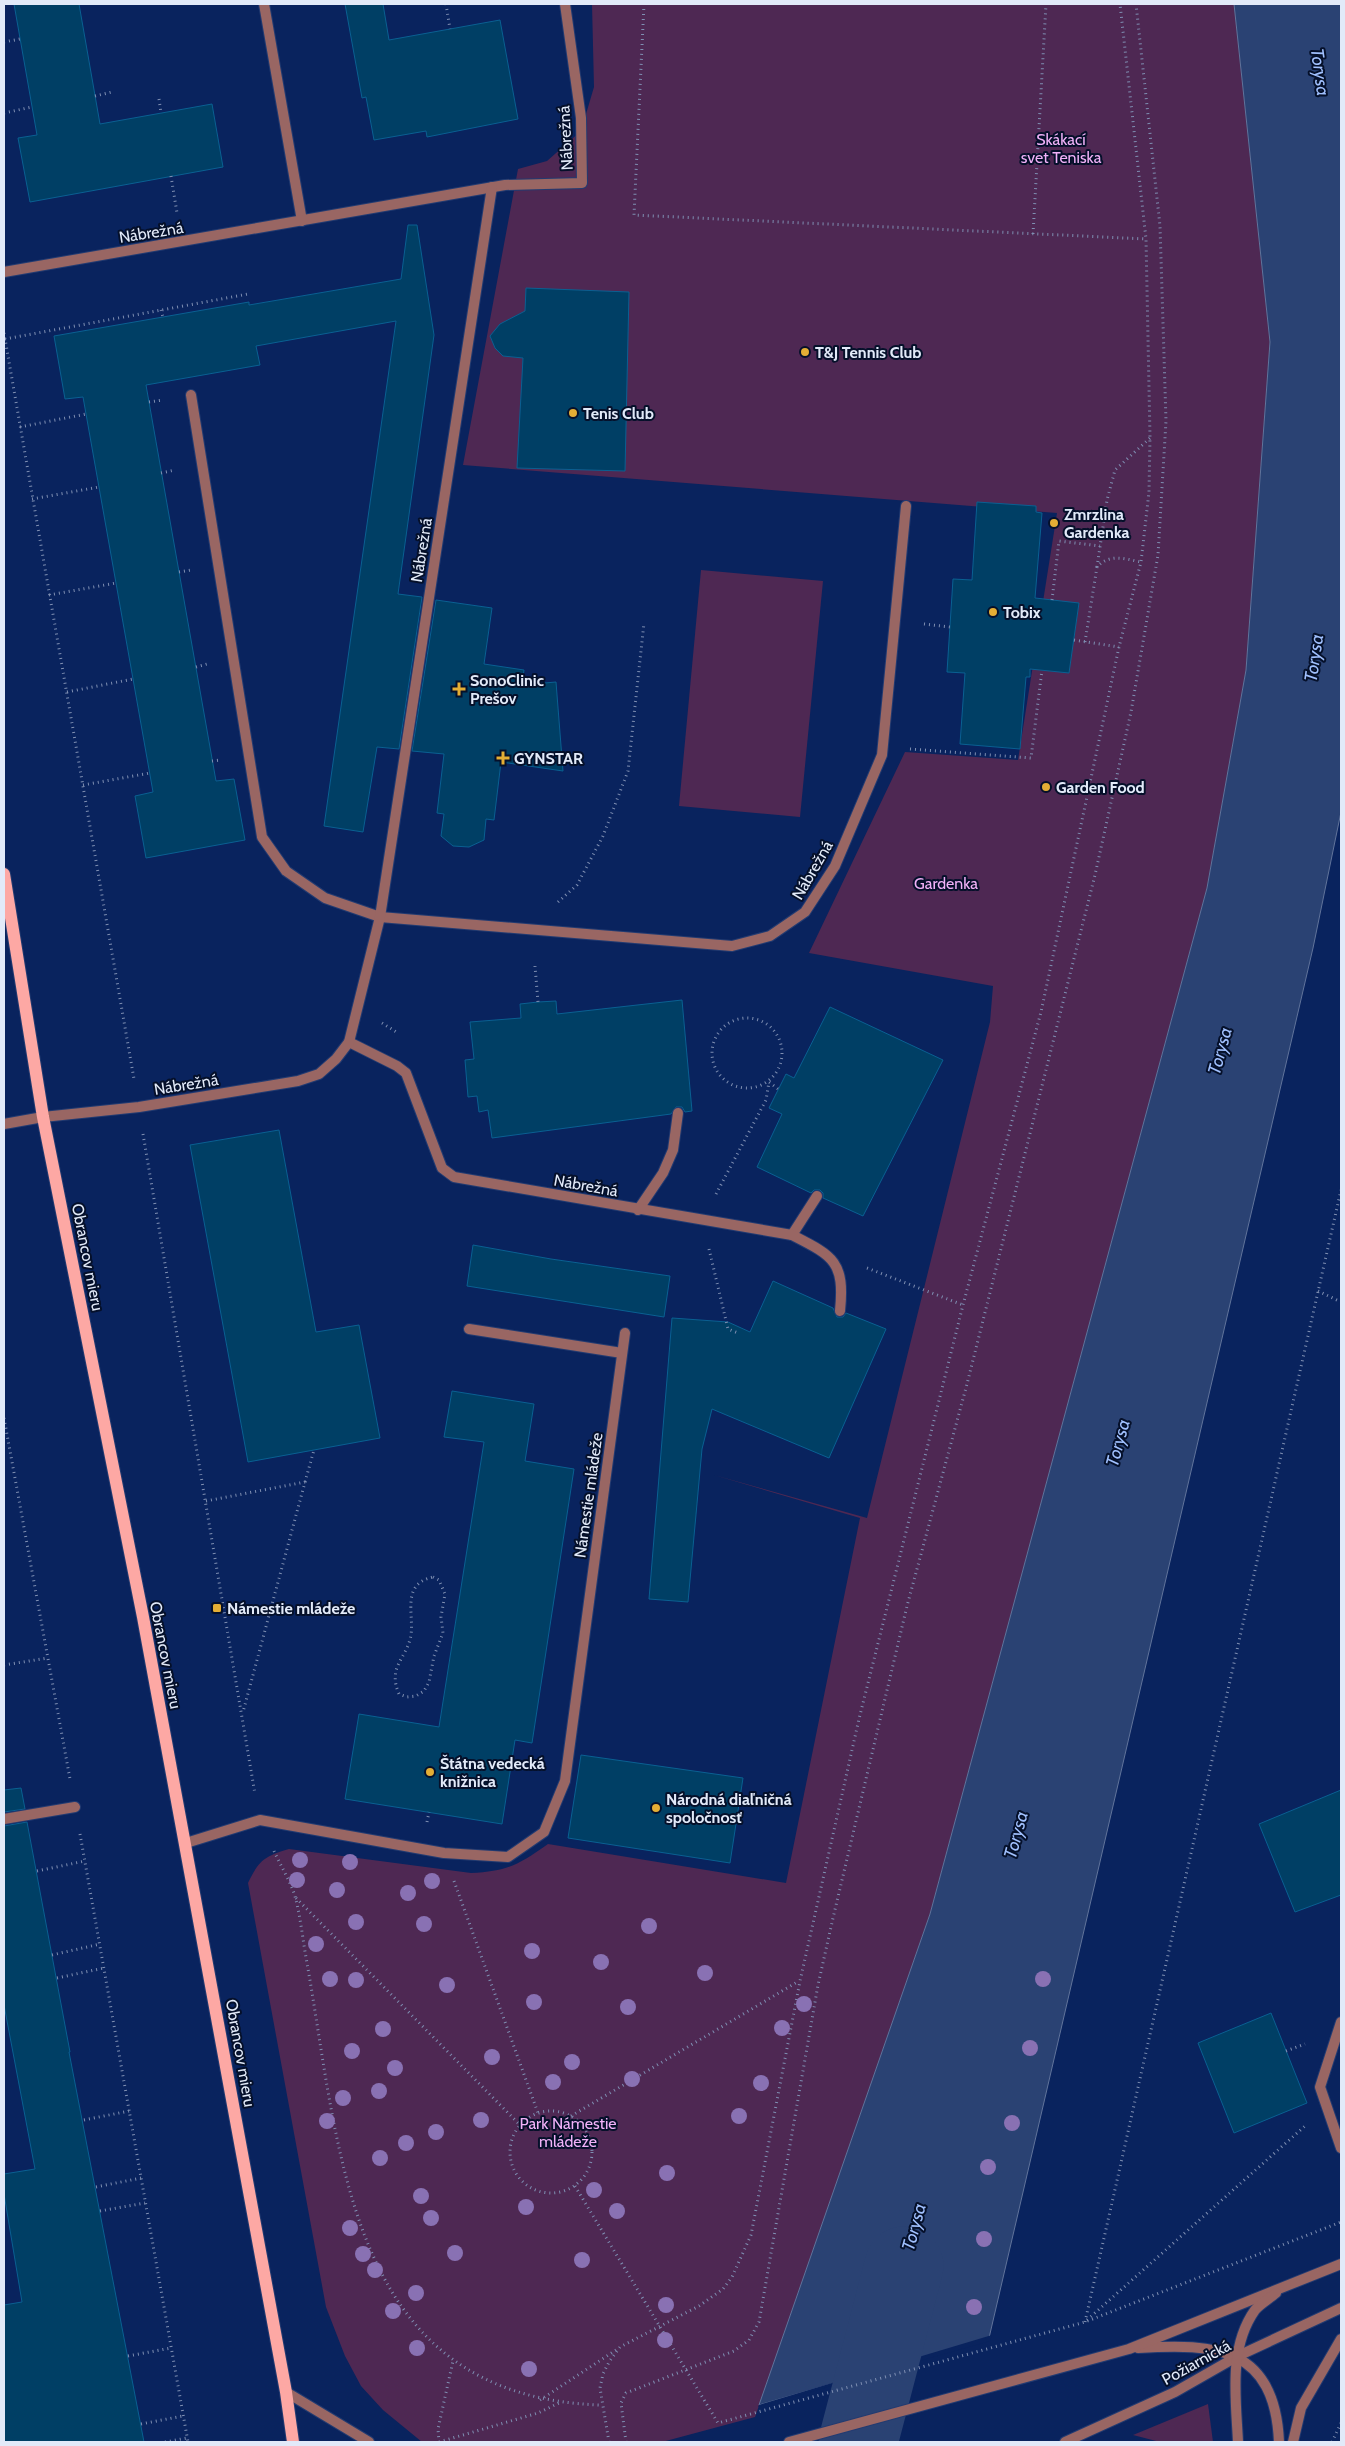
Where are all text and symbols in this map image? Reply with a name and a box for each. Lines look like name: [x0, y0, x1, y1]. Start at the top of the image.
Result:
water label: Torysa: [1306, 47, 1334, 97]
street label: Nábrežná: [554, 105, 577, 171]
park label: Skákací svet Teniska: [1021, 130, 1102, 167]
street label: Nábrežná: [118, 218, 185, 247]
place label: T&J Tennis Club: [815, 343, 922, 362]
marker: T&J Tennis Club: [799, 346, 811, 358]
place label: Tenis Club: [583, 404, 654, 423]
marker: Tenis Club: [567, 407, 579, 419]
place label: Zmrzlina Gardenka: [1064, 505, 1130, 542]
street label: Nábrežná: [407, 516, 436, 584]
marker: Zmrzlina Gardenka: [1048, 517, 1060, 529]
place label: Tobix: [1003, 603, 1041, 622]
marker: Tobix: [987, 606, 999, 618]
water label: Torysa: [1300, 633, 1328, 683]
place label: SonoClinic Prešov: [470, 671, 544, 708]
marker: SonoClinic Prešov: [452, 682, 466, 696]
place label: GYNSTAR: [514, 749, 583, 768]
marker: GYNSTAR: [496, 751, 510, 765]
place label: Garden Food: [1056, 778, 1145, 797]
marker: Garden Food: [1040, 781, 1052, 793]
street label: Nábrežná: [788, 837, 837, 903]
park label: Gardenka: [914, 874, 978, 893]
water label: Torysa: [1203, 1025, 1237, 1077]
street label: Nábrežná: [153, 1070, 220, 1099]
street label: Nábrežná: [552, 1171, 620, 1201]
street label: Obrancov mieru: [68, 1202, 107, 1312]
water label: Torysa: [1101, 1417, 1135, 1469]
street label: Námestie mládeže: [570, 1431, 607, 1559]
place label: Námestie mládeže: [227, 1599, 355, 1618]
street label: Obrancov mieru: [146, 1600, 185, 1710]
marker: Námestie mládeže: [211, 1602, 223, 1614]
place label: Štátna vedecká knižnica: [440, 1754, 545, 1791]
marker: Štátna vedecká knižnica: [424, 1766, 436, 1778]
place label: Národná diaľničná spoločnosť: [666, 1790, 792, 1827]
marker: Národná diaľničná spoločnosť: [650, 1802, 662, 1814]
water label: Torysa: [999, 1809, 1033, 1861]
street label: Obrancov mieru: [222, 1998, 259, 2108]
park label: Park Námestie mládeže: [519, 2114, 617, 2151]
water label: Torysa: [897, 2201, 931, 2253]
street label: Požiarnická: [1159, 2336, 1234, 2389]

